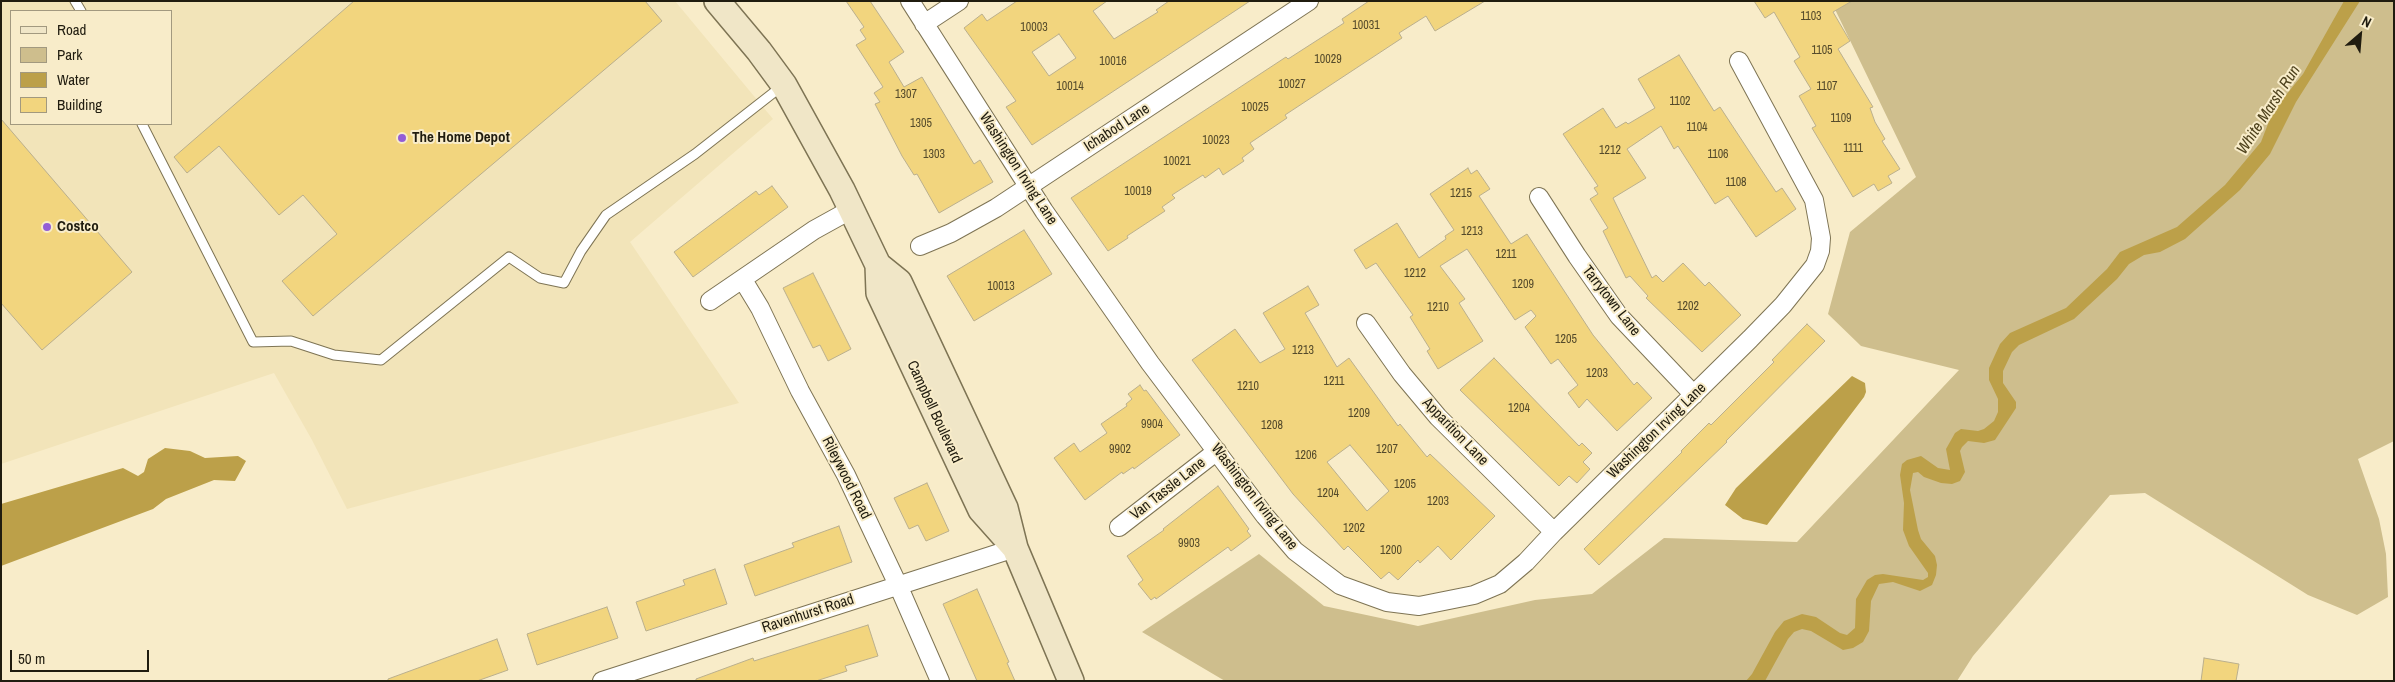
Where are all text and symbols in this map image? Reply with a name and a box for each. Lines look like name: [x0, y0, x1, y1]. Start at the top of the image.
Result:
legend: [10, 10, 172, 125]
house number: 1103: [1800, 10, 1822, 24]
north arrow: [2335, 10, 2385, 60]
text: N: [2359, 12, 2375, 32]
text: Road: [57, 19, 86, 40]
house number: 10031: [1352, 19, 1380, 33]
house number: 10003: [1020, 21, 1048, 35]
text: Park: [57, 44, 82, 65]
house number: 1105: [1811, 44, 1833, 58]
house number: 10029: [1314, 53, 1342, 67]
house number: 10016: [1099, 55, 1127, 69]
water label: White Marsh Run: [2233, 62, 2305, 158]
text: Water: [57, 69, 89, 90]
house number: 10027: [1278, 78, 1306, 92]
house number: 10014: [1056, 80, 1084, 94]
house number: 1107: [1816, 80, 1838, 94]
house number: 1307: [895, 88, 917, 102]
text: Building: [57, 94, 102, 115]
house number: 1102: [1669, 95, 1691, 109]
street label: Ichabod Lane: [1081, 100, 1153, 156]
house number: 10025: [1241, 101, 1269, 115]
street label: Washington Irving Lane: [975, 110, 1061, 228]
house number: 1109: [1830, 112, 1852, 126]
house number: 1305: [910, 117, 932, 131]
house number: 1104: [1686, 121, 1708, 135]
place label: The Home Depot: [412, 129, 510, 147]
marker: The Home Depot: [396, 132, 408, 144]
house number: 10023: [1202, 134, 1230, 148]
house number: 1111: [1843, 142, 1863, 156]
house number: 1212: [1599, 144, 1621, 158]
house number: 1303: [923, 148, 945, 162]
house number: 1106: [1707, 148, 1729, 162]
house number: 10021: [1163, 155, 1191, 169]
house number: 1108: [1725, 176, 1747, 190]
house number: 10019: [1124, 185, 1152, 199]
house number: 1215: [1450, 187, 1472, 201]
place label: Costco: [57, 218, 99, 236]
marker: Costco: [41, 221, 53, 233]
house number: 1213: [1461, 225, 1483, 239]
house number: 1211: [1495, 248, 1517, 262]
street label: Tarrytown Lane: [1578, 262, 1644, 340]
house number: 1212: [1404, 267, 1426, 281]
house number: 1209: [1512, 278, 1534, 292]
house number: 10013: [987, 280, 1015, 294]
house number: 1202: [1677, 300, 1699, 314]
house number: 1210: [1427, 301, 1449, 315]
house number: 1205: [1555, 333, 1577, 347]
house number: 1213: [1292, 344, 1314, 358]
street label: Campbell Boulevard: [902, 358, 966, 466]
house number: 1203: [1586, 367, 1608, 381]
house number: 1211: [1323, 375, 1345, 389]
street label: Washington Irving Lane: [1604, 379, 1710, 483]
house number: 1210: [1237, 380, 1259, 394]
street label: Apparition Lane: [1418, 394, 1492, 470]
house number: 1204: [1508, 402, 1530, 416]
house number: 1209: [1348, 407, 1370, 421]
house number: 9904: [1141, 418, 1163, 432]
house number: 1208: [1261, 419, 1283, 433]
street label: Rileywood Road: [817, 434, 875, 522]
street label: Washington Irving Lane: [1207, 440, 1301, 554]
house number: 9902: [1109, 443, 1131, 457]
house number: 1207: [1376, 443, 1398, 457]
house number: 1206: [1295, 449, 1317, 463]
street label: Van Tassle Lane: [1127, 454, 1209, 524]
house number: 1205: [1394, 478, 1416, 492]
house number: 1204: [1317, 487, 1339, 501]
house number: 1203: [1427, 495, 1449, 509]
house number: 1202: [1343, 522, 1365, 536]
house number: 9903: [1178, 537, 1200, 551]
house number: 1200: [1380, 544, 1402, 558]
street label: Ravenhurst Road: [760, 591, 856, 637]
scale bar: [12, 640, 151, 672]
text: 50 m: [18, 648, 45, 669]

